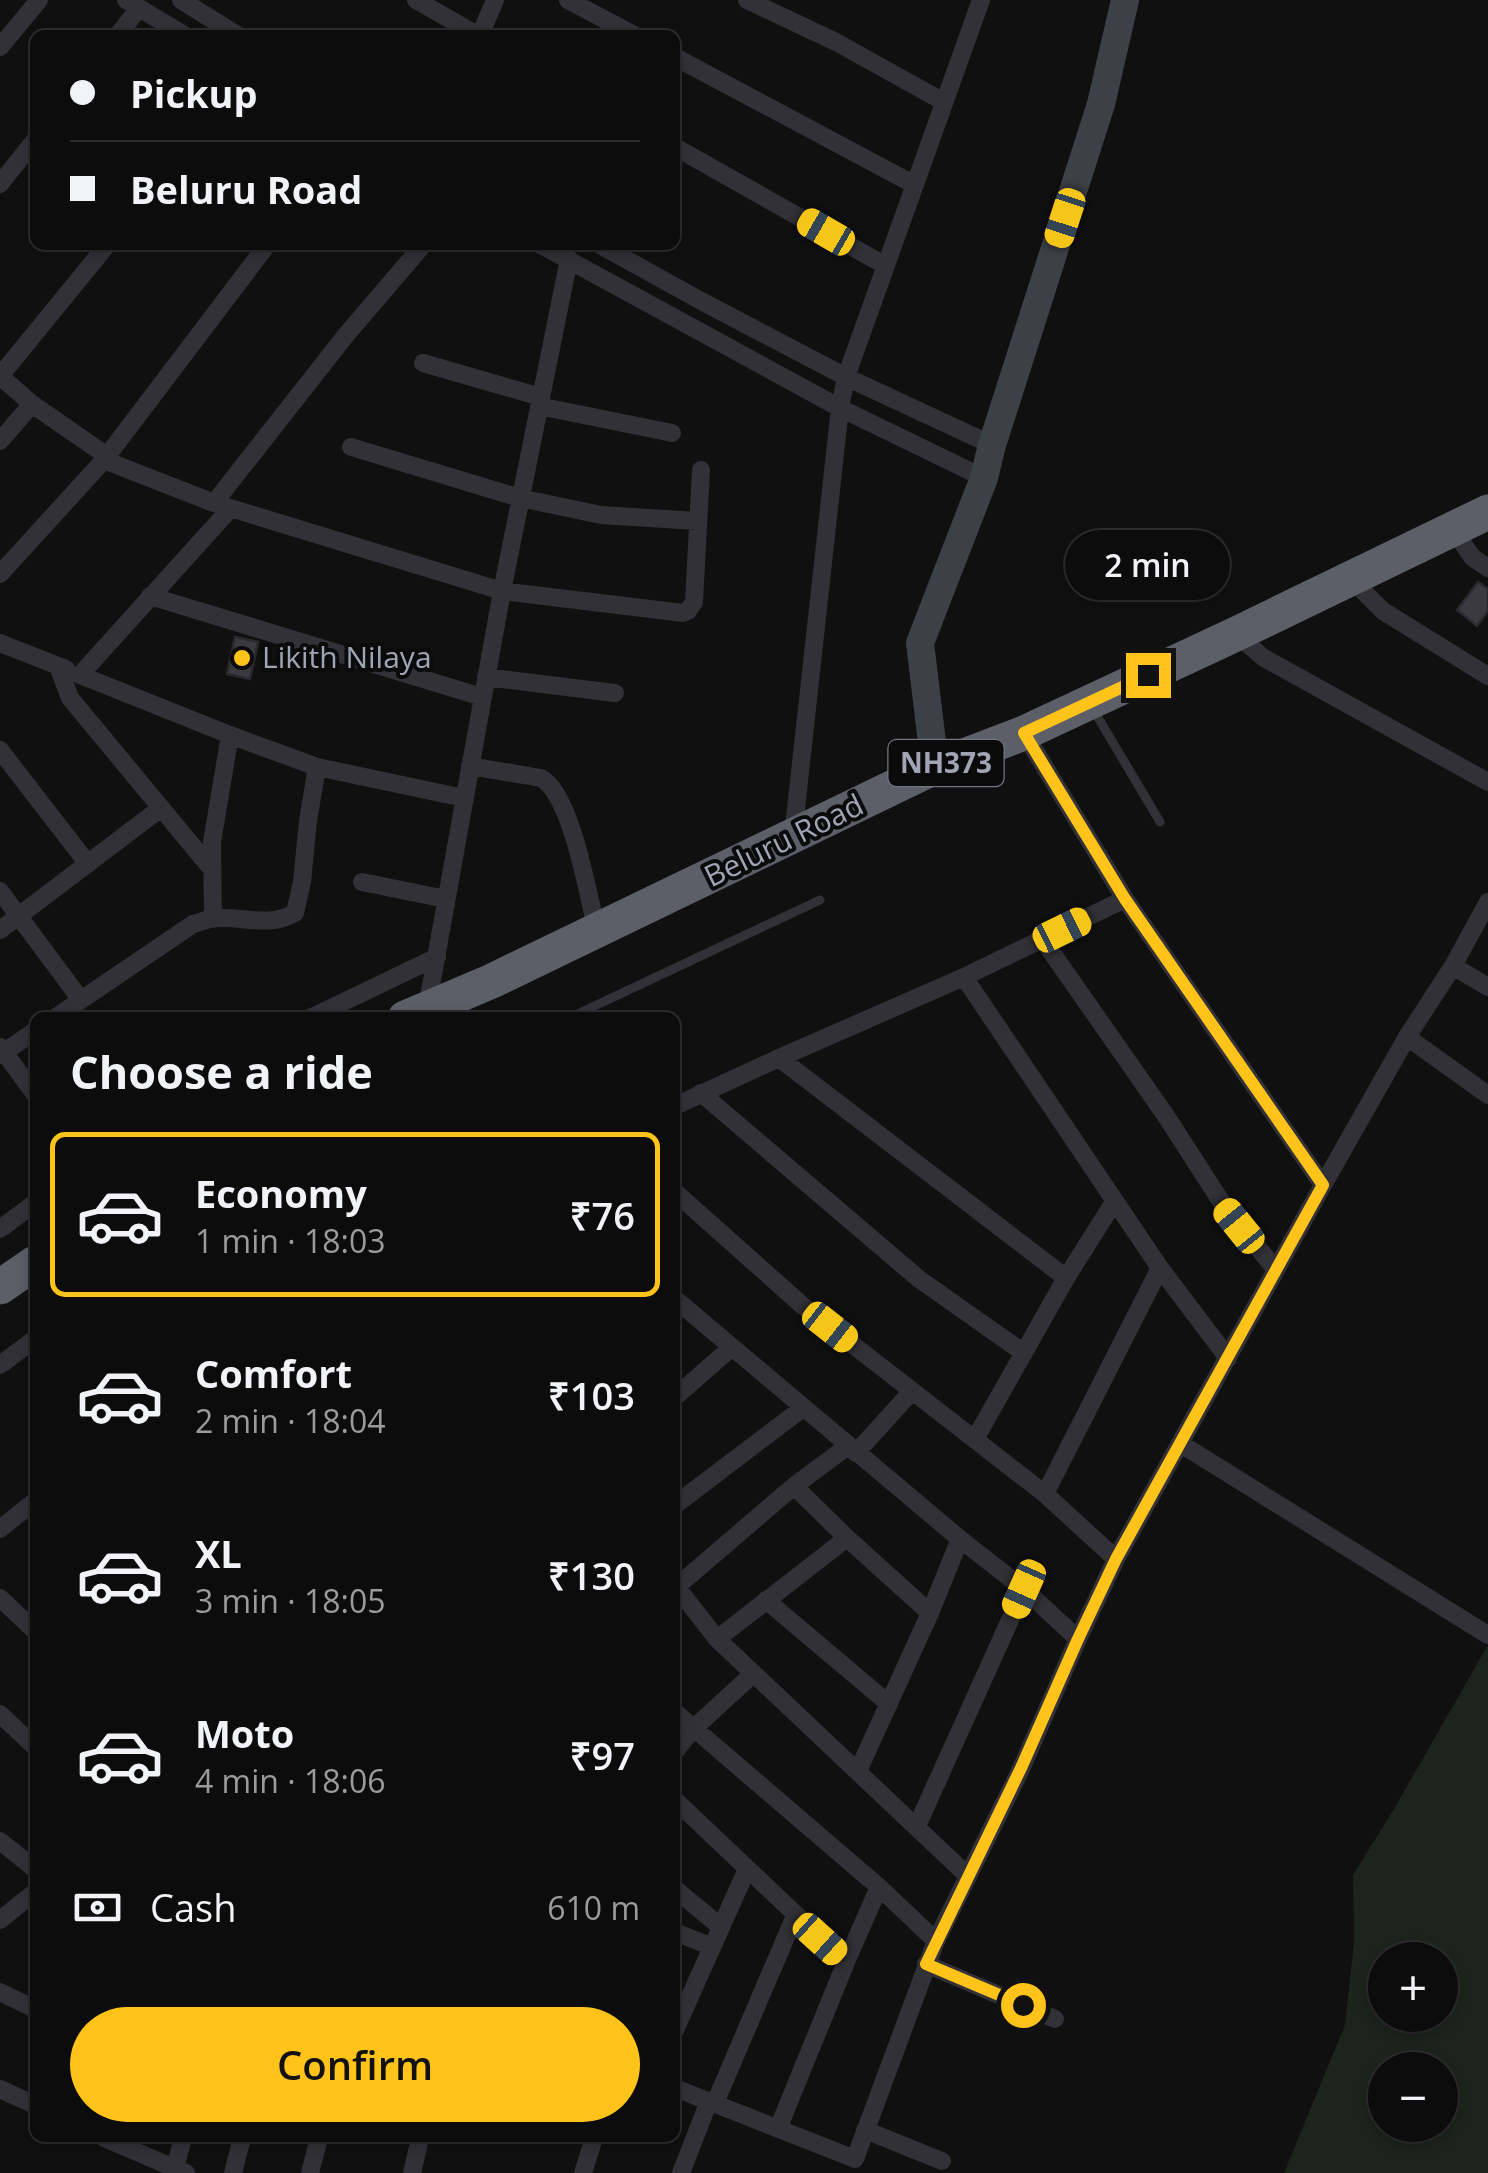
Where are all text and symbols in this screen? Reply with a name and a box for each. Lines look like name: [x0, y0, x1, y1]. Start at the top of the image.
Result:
text: Pickup: [130, 67, 258, 119]
text: Beluru Road: [130, 163, 362, 215]
car: [1041, 185, 1089, 251]
car: [793, 204, 859, 260]
callout: 2 min: [1066, 530, 1230, 600]
text: 2 min: [1104, 543, 1191, 586]
place label: Likith Nilaya: [262, 636, 432, 677]
marker: Likith Nilaya: [231, 647, 253, 669]
route end: [1126, 653, 1171, 698]
road number: NH373: [888, 740, 1004, 786]
street label: Beluru Road: [697, 783, 870, 896]
car: [1028, 903, 1096, 957]
text: Choose a ride: [70, 1041, 373, 1102]
text: Economy: [195, 1167, 367, 1219]
icon: car: [75, 1170, 165, 1260]
text: ₹76: [570, 1189, 635, 1241]
car: [1208, 1193, 1270, 1259]
text: 1 min · 18:03: [195, 1219, 386, 1262]
car: [797, 1297, 863, 1357]
text: Comfort: [195, 1347, 352, 1399]
icon: car: [75, 1350, 165, 1440]
text: ₹103: [548, 1369, 635, 1421]
text: 2 min · 18:04: [195, 1399, 386, 1442]
text: XL: [195, 1527, 242, 1579]
icon: car: [75, 1530, 165, 1620]
text: ₹130: [548, 1549, 635, 1601]
car: [998, 1555, 1050, 1623]
text: 3 min · 18:05: [195, 1579, 386, 1622]
text: Moto: [195, 1707, 294, 1759]
icon: car: [75, 1710, 165, 1800]
text: ₹97: [570, 1729, 635, 1781]
text: 4 min · 18:06: [195, 1759, 386, 1802]
icon: cash: [70, 1880, 125, 1935]
text: Cash: [150, 1881, 236, 1933]
text: 610 m: [547, 1886, 640, 1929]
car: [788, 1908, 852, 1970]
map controls: [1368, 1942, 1458, 2142]
button: +: [1368, 1942, 1458, 2032]
route start: [1001, 1983, 1046, 2028]
button: Confirm: [70, 2007, 640, 2122]
button: −: [1368, 2052, 1458, 2142]

